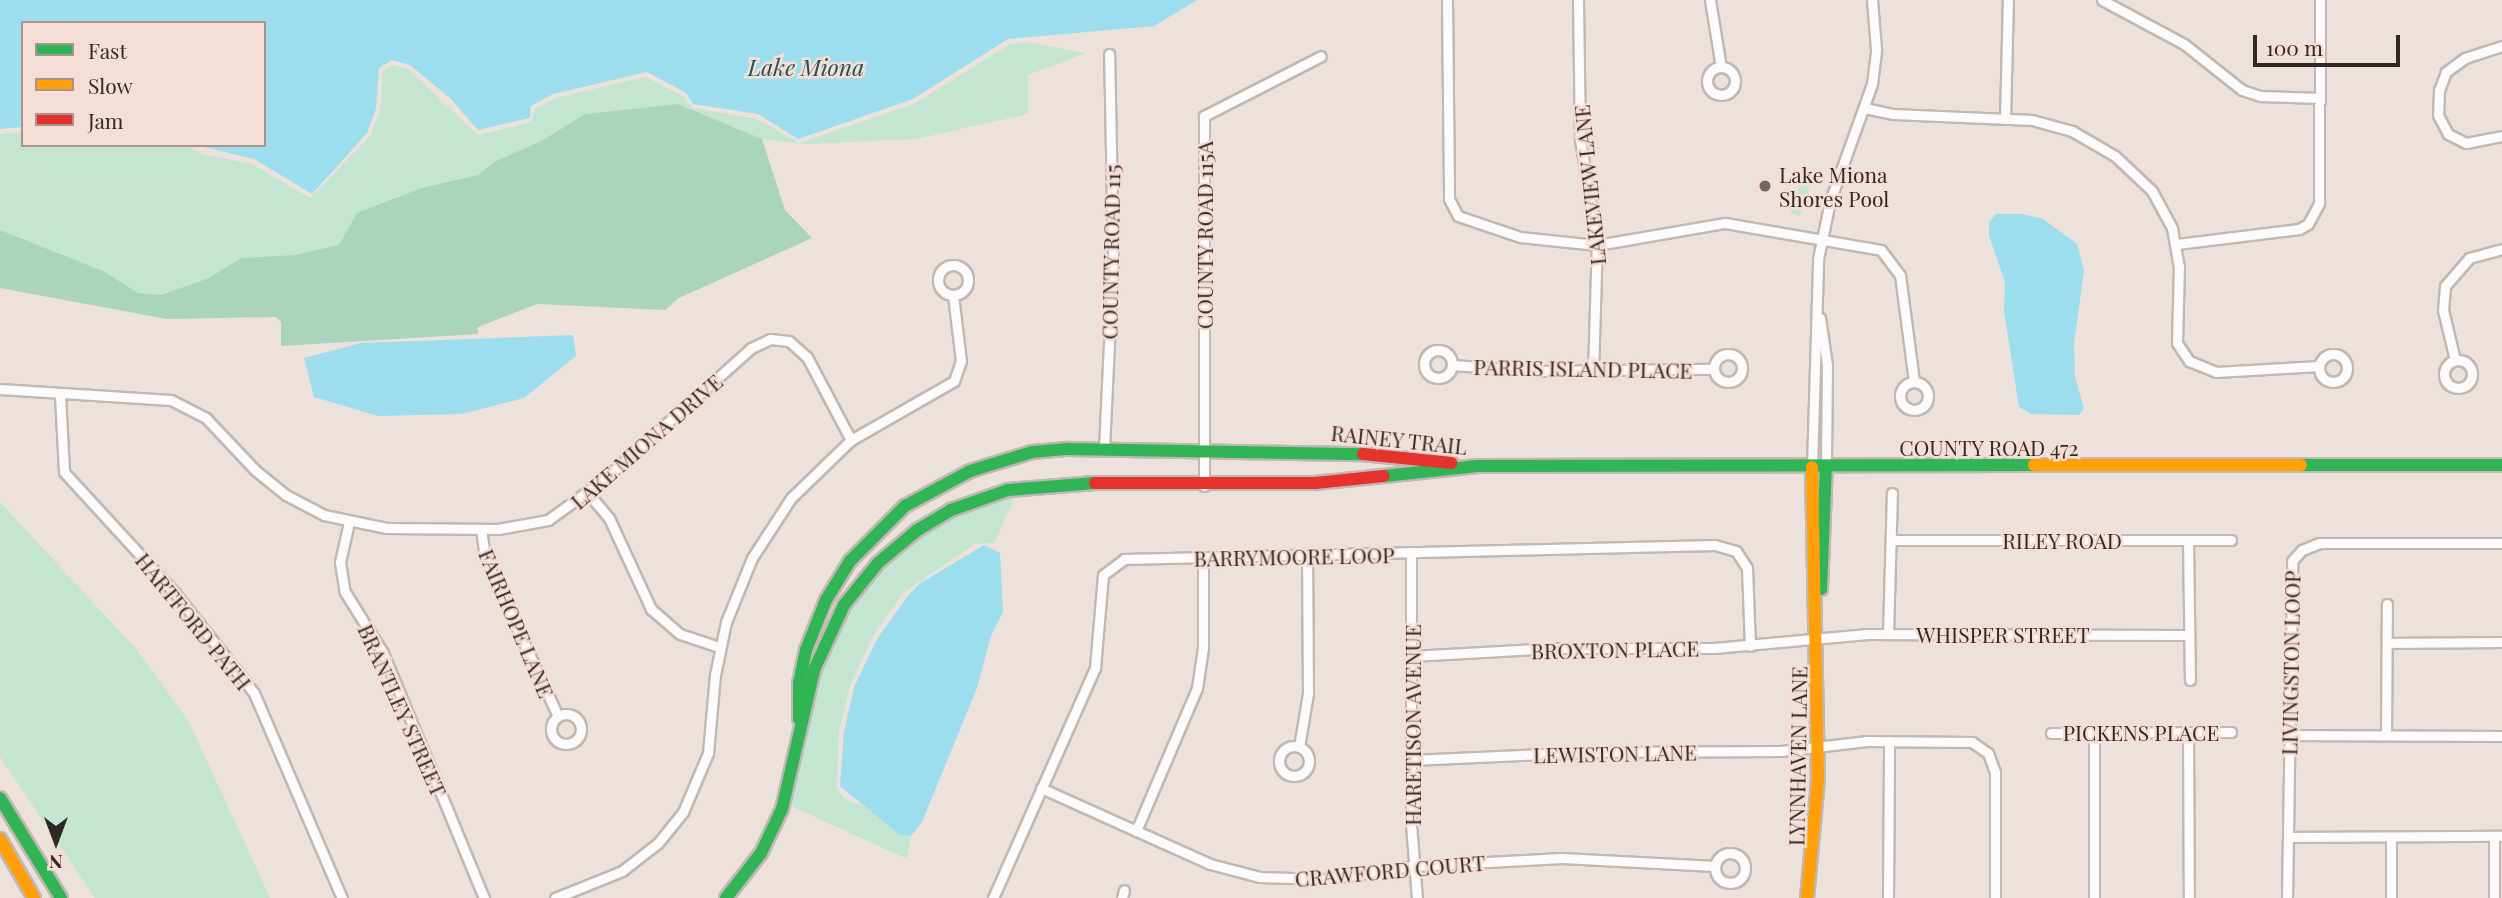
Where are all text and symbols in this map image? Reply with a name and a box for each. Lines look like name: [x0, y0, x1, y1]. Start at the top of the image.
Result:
legend: [21, 21, 266, 147]
scale bar: [2257, 21, 2404, 65]
text: 100 m: [2266, 33, 2323, 61]
text: Fast: [88, 36, 127, 64]
water label: Lake Miona: [748, 53, 864, 81]
text: Slow: [88, 71, 133, 99]
street label: LAKEVIEW LANE: [1568, 103, 1610, 267]
text: Jam: [88, 106, 124, 134]
street label: COUNTY ROAD 115A: [1191, 141, 1217, 329]
place label: Lake Miona Shores Pool: [1779, 161, 1889, 211]
street label: COUNTY ROAD 115: [1096, 164, 1124, 340]
marker: Lake Miona Shores Pool: [1757, 178, 1773, 194]
street label: PARRIS ISLAND PLACE: [1473, 353, 1693, 383]
street label: LAKE MIONA DRIVE: [565, 368, 727, 514]
street label: RAINEY TRAIL: [1329, 419, 1469, 459]
street label: COUNTY ROAD 472: [1899, 434, 2079, 460]
street label: RILEY ROAD: [2002, 527, 2122, 553]
street label: BARRYMOORE LOOP: [1193, 542, 1395, 570]
street label: FAIRHOPE LANE: [474, 545, 560, 701]
street label: HARTFORD PATH: [131, 547, 257, 695]
street label: LIVINGSTON LOOP: [2276, 570, 2304, 756]
street label: BRANTLEY STREET: [354, 620, 452, 800]
street label: WHISPER STREET: [1916, 621, 2090, 647]
street label: HARETISON AVENUE: [1399, 624, 1425, 826]
street label: BROXTON PLACE: [1531, 635, 1699, 663]
street label: LYNNHAVEN LANE: [1783, 666, 1811, 846]
street label: PICKENS PLACE: [2063, 719, 2219, 745]
street label: LEWISTON LANE: [1533, 739, 1697, 767]
north arrow: [21, 807, 91, 877]
street label: CRAWFORD COURT: [1294, 849, 1486, 891]
text: N: [49, 850, 63, 876]

